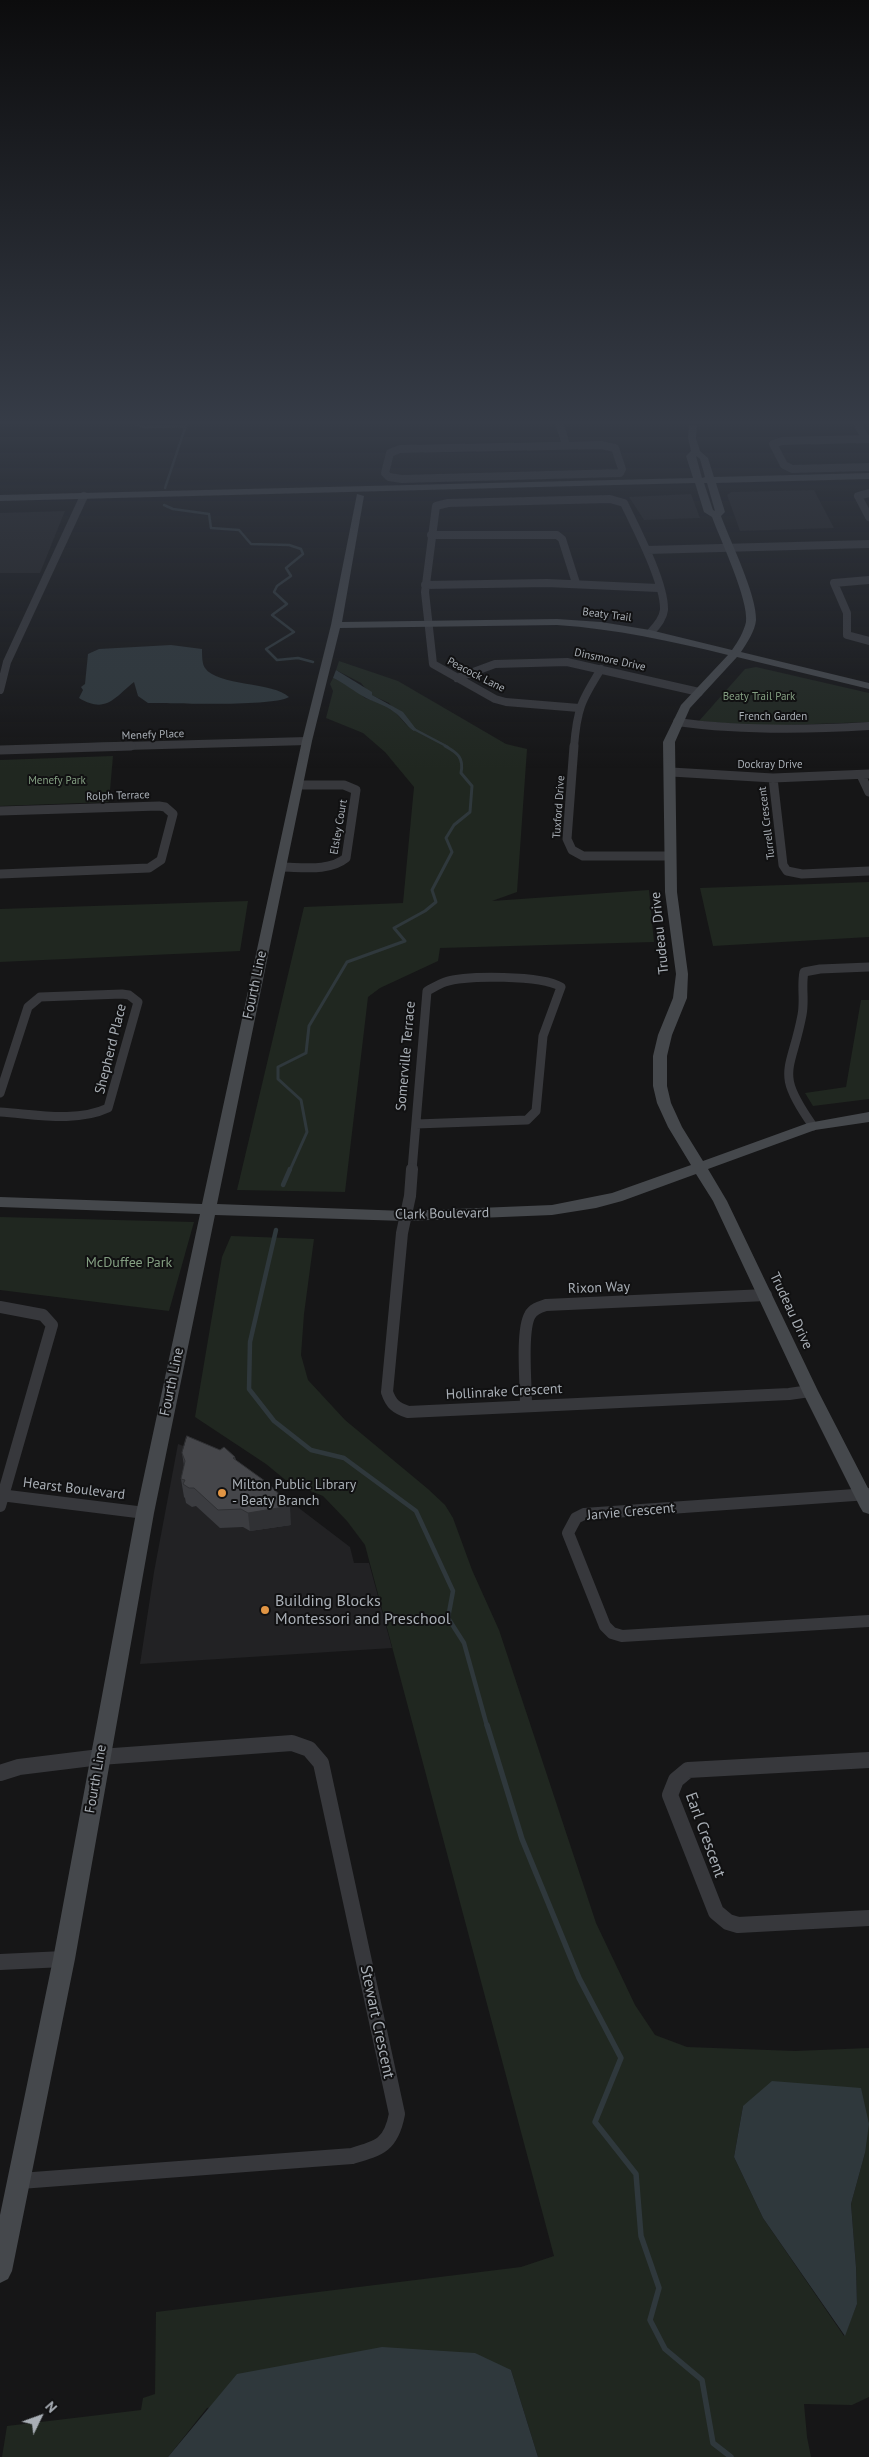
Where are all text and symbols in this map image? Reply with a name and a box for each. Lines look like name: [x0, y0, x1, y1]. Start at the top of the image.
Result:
street label: Beaty Trail: [582, 605, 632, 625]
street label: Dinsmore Drive: [573, 646, 647, 674]
street label: Peacock Lane: [445, 655, 507, 695]
park label: Beaty Trail Park: [723, 690, 795, 704]
street label: French Garden: [739, 710, 807, 724]
street label: Menefy Place: [121, 727, 185, 743]
street label: Dockray Drive: [737, 758, 803, 772]
park label: Menefy Park: [28, 774, 86, 788]
street label: Tuxford Drive: [550, 775, 568, 839]
street label: Turrell Crescent: [756, 786, 778, 860]
street label: Rolph Terrace: [86, 788, 150, 804]
street label: Elsley Court: [328, 798, 350, 856]
street label: Trudeau Drive: [647, 891, 673, 975]
street label: Fourth Line: [240, 949, 270, 1021]
street label: Somerville Terrace: [393, 1000, 419, 1112]
street label: Shepherd Place: [92, 1002, 130, 1096]
street label: Clark Boulevard: [395, 1205, 489, 1223]
park label: McDuffee Park: [86, 1255, 172, 1271]
street label: Trudeau Drive: [766, 1270, 816, 1352]
street label: Rixon Way: [568, 1279, 630, 1297]
street label: Fourth Line: [157, 1346, 187, 1418]
street label: Hollinrake Crescent: [445, 1381, 563, 1403]
street label: Hearst Boulevard: [22, 1474, 126, 1504]
place label: Milton Public Library - Beaty Branch: [232, 1477, 356, 1510]
marker: Milton Public Library - Beaty Branch: [216, 1487, 228, 1499]
street label: Jarvie Crescent: [586, 1500, 676, 1524]
place label: Building Blocks Montessori and Preschool: [275, 1591, 450, 1629]
marker: Building Blocks Montessori and Preschool: [259, 1604, 271, 1616]
street label: Fourth Line: [82, 1743, 110, 1815]
street label: Earl Crescent: [681, 1790, 729, 1880]
street label: Stewart Crescent: [356, 1964, 398, 2080]
north arrow: [15, 2392, 65, 2442]
text: N: [41, 2398, 61, 2416]

